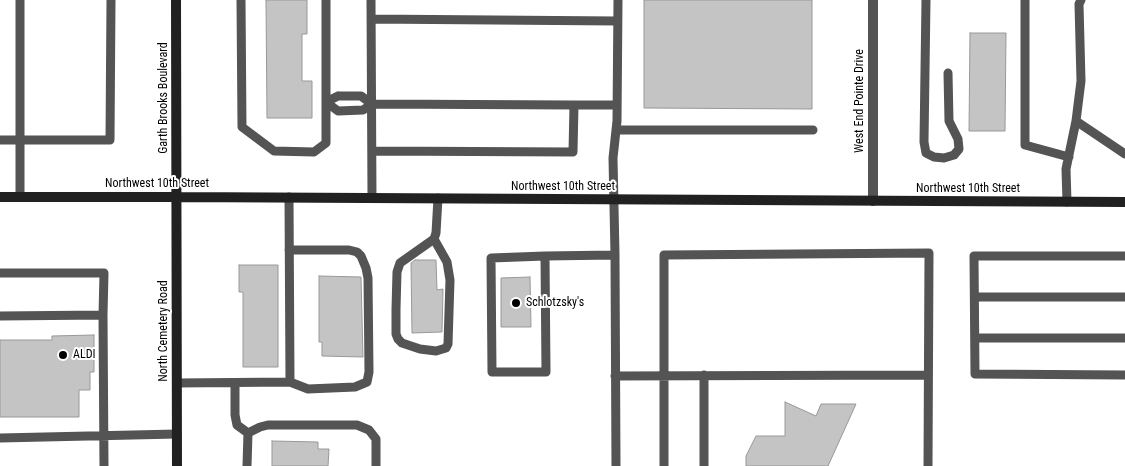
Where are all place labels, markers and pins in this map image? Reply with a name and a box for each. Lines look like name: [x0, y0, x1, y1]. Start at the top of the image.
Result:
place label: Schlotzsky's: [526, 296, 584, 310]
marker: Schlotzsky's: [510, 297, 522, 309]
place label: ALDI: [73, 348, 95, 362]
marker: ALDI: [57, 349, 69, 361]

